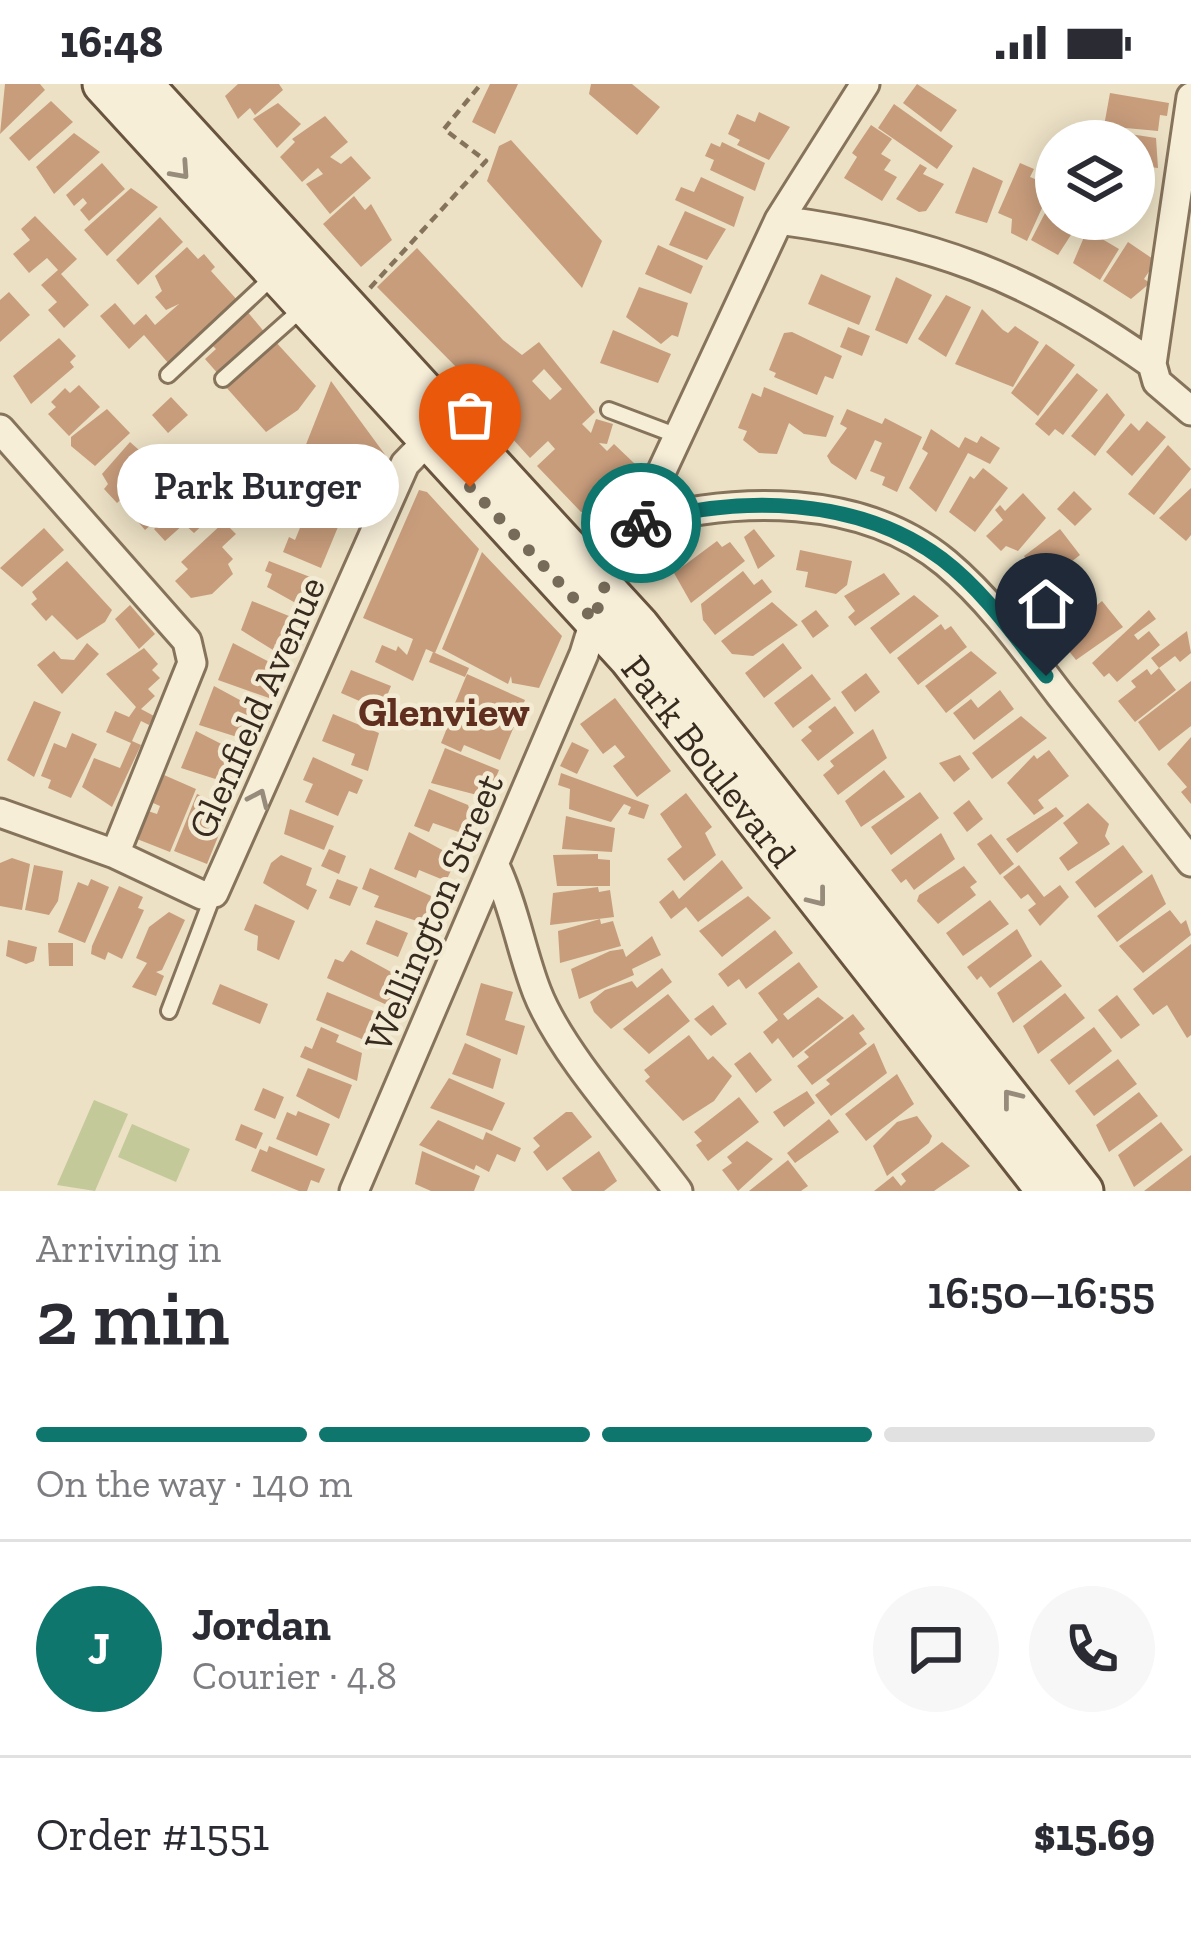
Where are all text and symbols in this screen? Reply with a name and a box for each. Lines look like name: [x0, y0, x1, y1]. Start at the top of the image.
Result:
text: 16:48: [60, 15, 163, 69]
map controls: [1035, 120, 1155, 240]
button: layers: [1035, 120, 1155, 240]
one-way arrow: [167, 157, 188, 178]
pin: [419, 364, 521, 487]
icon: bag: [437, 382, 503, 448]
callout: Park Burger: [116, 445, 398, 529]
text: Park Burger: [154, 462, 362, 509]
courier: [581, 463, 701, 583]
icon: bike: [608, 490, 674, 556]
pin: [995, 553, 1097, 676]
street label: Glenfield Avenue: [178, 569, 335, 845]
icon: home: [1013, 571, 1079, 637]
street label: Park Boulevard: [612, 646, 807, 876]
district label: Glenview: [358, 686, 530, 737]
street label: Wellington Street: [354, 766, 513, 1058]
one-way arrow: [244, 789, 268, 811]
one-way arrow: [804, 884, 825, 906]
one-way arrow: [1004, 1090, 1026, 1111]
text: Arriving in: [36, 1225, 221, 1272]
text: 16:50–16:55: [927, 1266, 1155, 1320]
text: 2 min: [36, 1270, 229, 1364]
text: On the way · 140 m: [36, 1460, 352, 1507]
button: chat: [873, 1586, 999, 1712]
button: phone: [1029, 1586, 1155, 1712]
text: Jordan: [192, 1598, 331, 1652]
text: J: [88, 1622, 110, 1676]
text: Courier · 4.8: [192, 1652, 397, 1699]
text: Order #1551: [36, 1808, 269, 1862]
text: $15.69: [1033, 1808, 1155, 1862]

